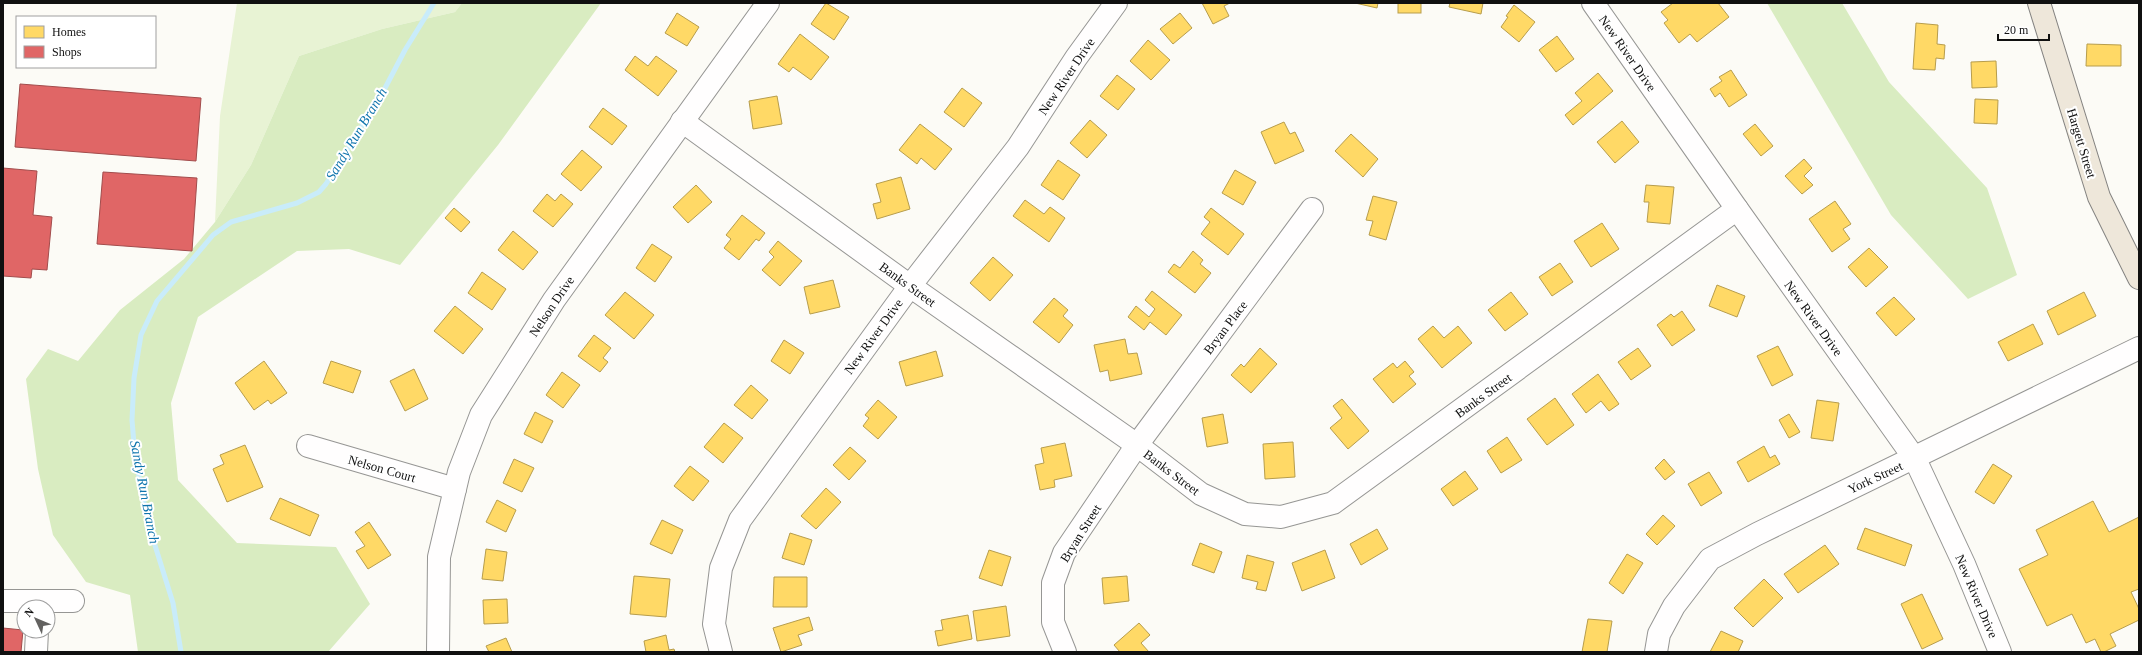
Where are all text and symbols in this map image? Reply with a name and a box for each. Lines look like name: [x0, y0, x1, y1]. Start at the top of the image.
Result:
street label: New River Drive: [1596, 12, 1660, 94]
legend: [16, 16, 156, 68]
scale bar: [1998, 16, 2049, 42]
text: 20 m: [2004, 23, 2029, 37]
text: Homes: [52, 25, 86, 39]
street label: New River Drive: [1035, 35, 1098, 118]
text: Shops: [52, 45, 82, 59]
water label: Sandy Run Branch: [323, 85, 390, 183]
street label: Hargett Street: [2064, 106, 2099, 180]
street label: Banks Street: [877, 259, 939, 310]
street label: Nelson Drive: [526, 273, 577, 339]
street label: New River Drive: [1781, 278, 1846, 359]
street label: New River Drive: [841, 295, 906, 377]
street label: Bryan Place: [1200, 297, 1251, 357]
street label: Banks Street: [1452, 370, 1515, 421]
water label: Sandy Run Branch: [127, 439, 162, 545]
street label: Banks Street: [1141, 447, 1203, 499]
street label: Nelson Court: [346, 452, 418, 485]
street label: York Street: [1845, 458, 1905, 497]
street label: Bryan Street: [1057, 501, 1104, 565]
street label: New River Drive: [1952, 552, 2001, 641]
north arrow: [16, 599, 56, 639]
text: N: [22, 605, 36, 619]

